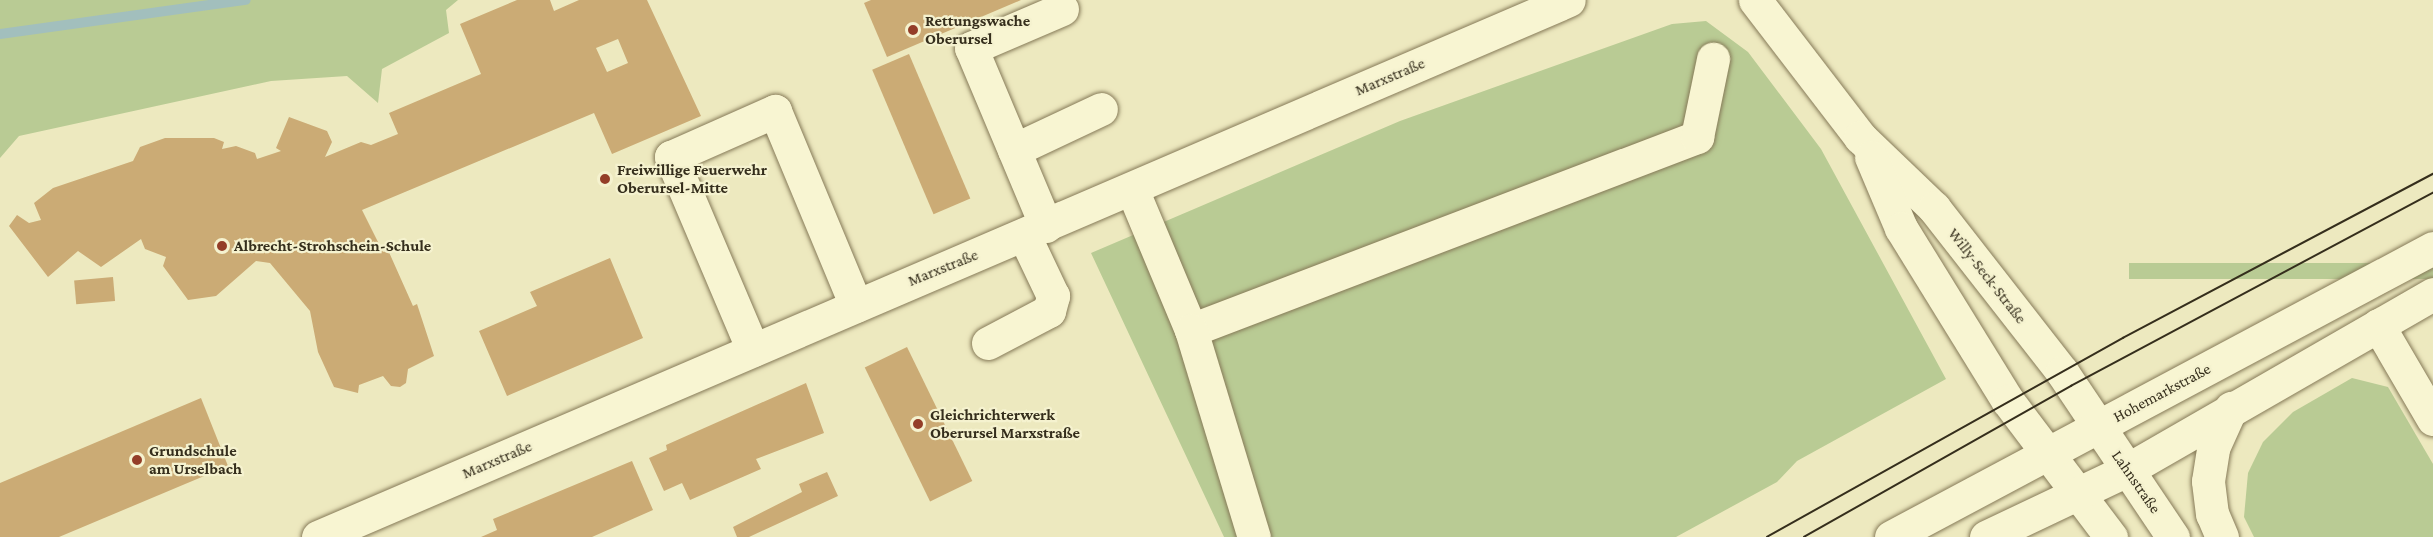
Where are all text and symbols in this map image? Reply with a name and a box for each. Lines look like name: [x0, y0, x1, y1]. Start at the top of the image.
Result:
place label: Rettungswache Oberursel: [925, 11, 1030, 49]
marker: Rettungswache Oberursel: [906, 23, 920, 37]
street label: Marxstraße: [1352, 54, 1428, 100]
place label: Freiwillige Feuerwehr Oberursel-Mitte: [617, 160, 767, 198]
marker: Freiwillige Feuerwehr Oberursel-Mitte: [598, 172, 612, 186]
street label: Willy-Seck-Straße: [1944, 224, 2030, 328]
place label: Albrecht-Strohschein-Schule: [234, 236, 431, 256]
marker: Albrecht-Strohschein-Schule: [215, 239, 229, 253]
street label: Marxstraße: [905, 245, 981, 291]
street label: Hohemarkstraße: [2110, 359, 2214, 427]
place label: Gleichrichterwerk Oberursel Marxstraße: [930, 405, 1080, 443]
marker: Gleichrichterwerk Oberursel Marxstraße: [911, 417, 925, 431]
street label: Marxstraße: [459, 437, 535, 483]
place label: Grundschule am Urselbach: [149, 441, 242, 479]
street label: Lahnstraße: [2107, 447, 2165, 517]
marker: Grundschule am Urselbach: [130, 453, 144, 467]

